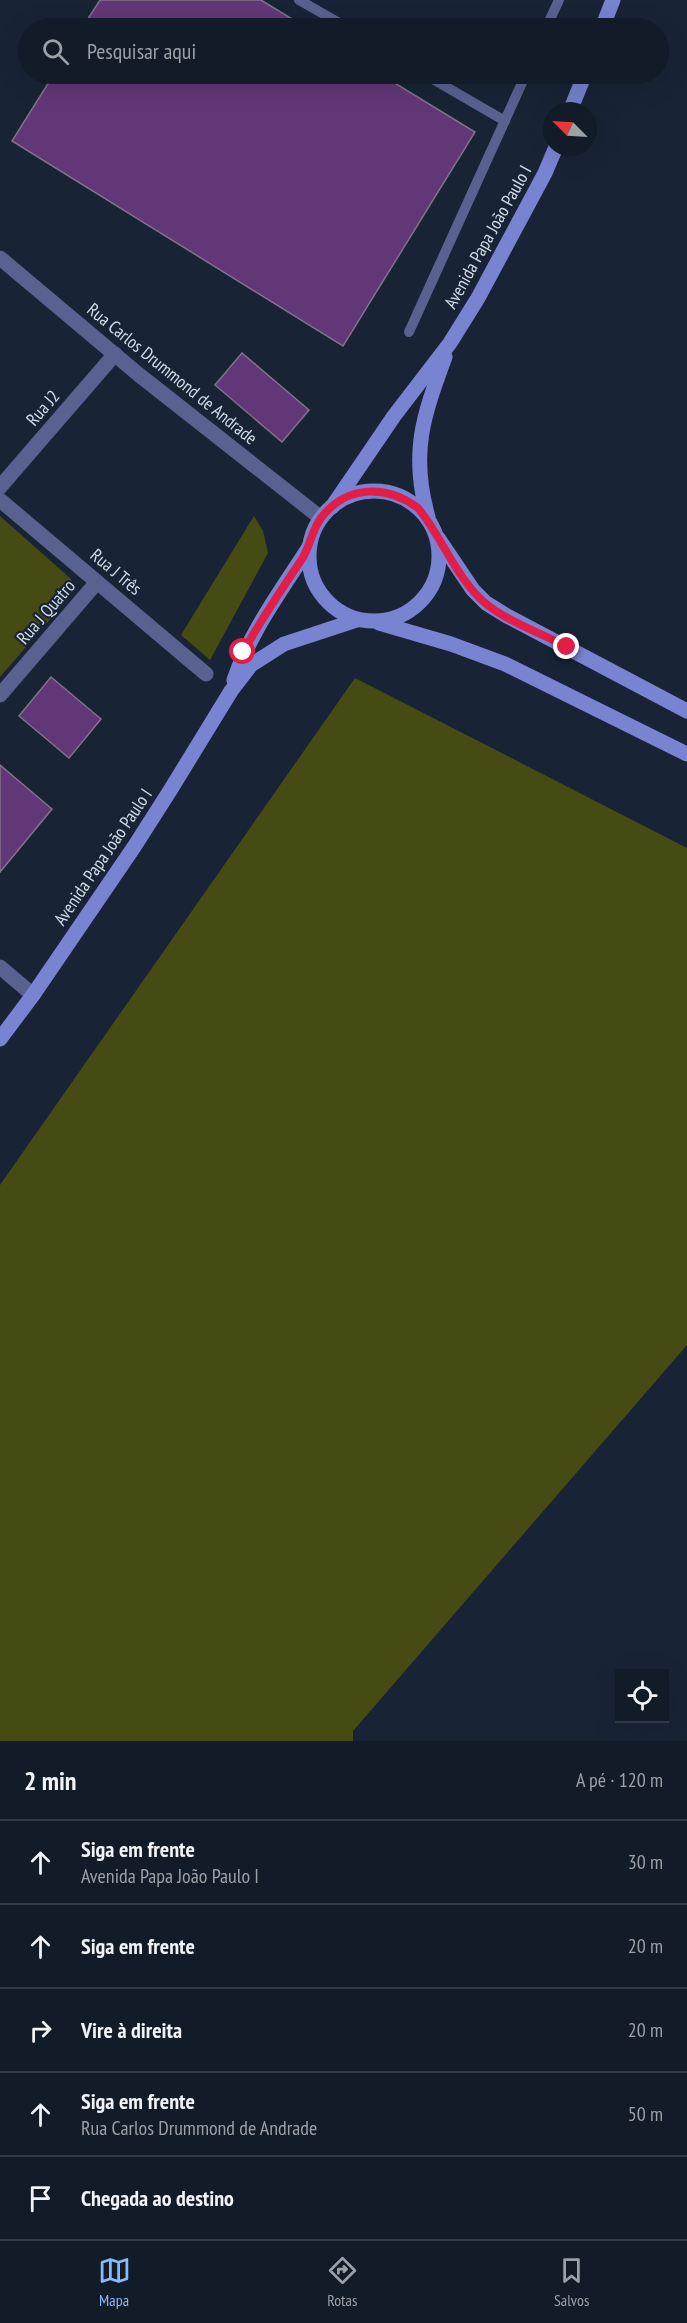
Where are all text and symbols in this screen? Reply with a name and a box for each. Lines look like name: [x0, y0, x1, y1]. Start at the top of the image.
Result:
search box: [18, 18, 669, 84]
icon: search: [39, 35, 72, 68]
text: Pesquisar aqui: [87, 37, 196, 65]
north arrow: [543, 102, 597, 156]
street label: Avenida Papa João Paulo I: [439, 161, 536, 312]
street label: Rua Carlos Drummond de Andrade: [82, 298, 262, 449]
street label: Rua J2: [21, 385, 64, 430]
street label: Rua J Três: [86, 543, 147, 600]
street label: Rua J Quatro: [11, 574, 80, 649]
route end: [553, 633, 579, 659]
route start: [229, 638, 255, 664]
street label: Avenida Papa João Paulo I: [48, 784, 157, 930]
map controls: [615, 1669, 669, 1723]
button: locate: [615, 1669, 669, 1723]
text: 2 min: [24, 1764, 77, 1797]
text: A pé · 120 m: [576, 1767, 663, 1793]
text: Siga em frente: [81, 1835, 195, 1863]
icon: ahead: [24, 1846, 57, 1879]
text: 30 m: [628, 1849, 663, 1875]
text: Avenida Papa João Paulo I: [81, 1863, 259, 1889]
icon: ahead: [24, 1930, 57, 1963]
text: Siga em frente: [81, 1932, 195, 1960]
text: 20 m: [628, 1933, 663, 1959]
icon: right: [24, 2014, 57, 2047]
text: Vire à direita: [81, 2016, 182, 2044]
text: 20 m: [628, 2017, 663, 2043]
text: Siga em frente: [81, 2087, 195, 2115]
icon: ahead: [24, 2098, 57, 2131]
text: 50 m: [628, 2101, 663, 2127]
text: Rua Carlos Drummond de Andrade: [81, 2115, 317, 2141]
icon: arrive: [24, 2182, 57, 2215]
text: Chegada ao destino: [81, 2184, 234, 2212]
tab: Mapa: [98, 2254, 131, 2310]
tab: Rotas: [326, 2254, 359, 2310]
tab: Salvos: [554, 2254, 589, 2310]

